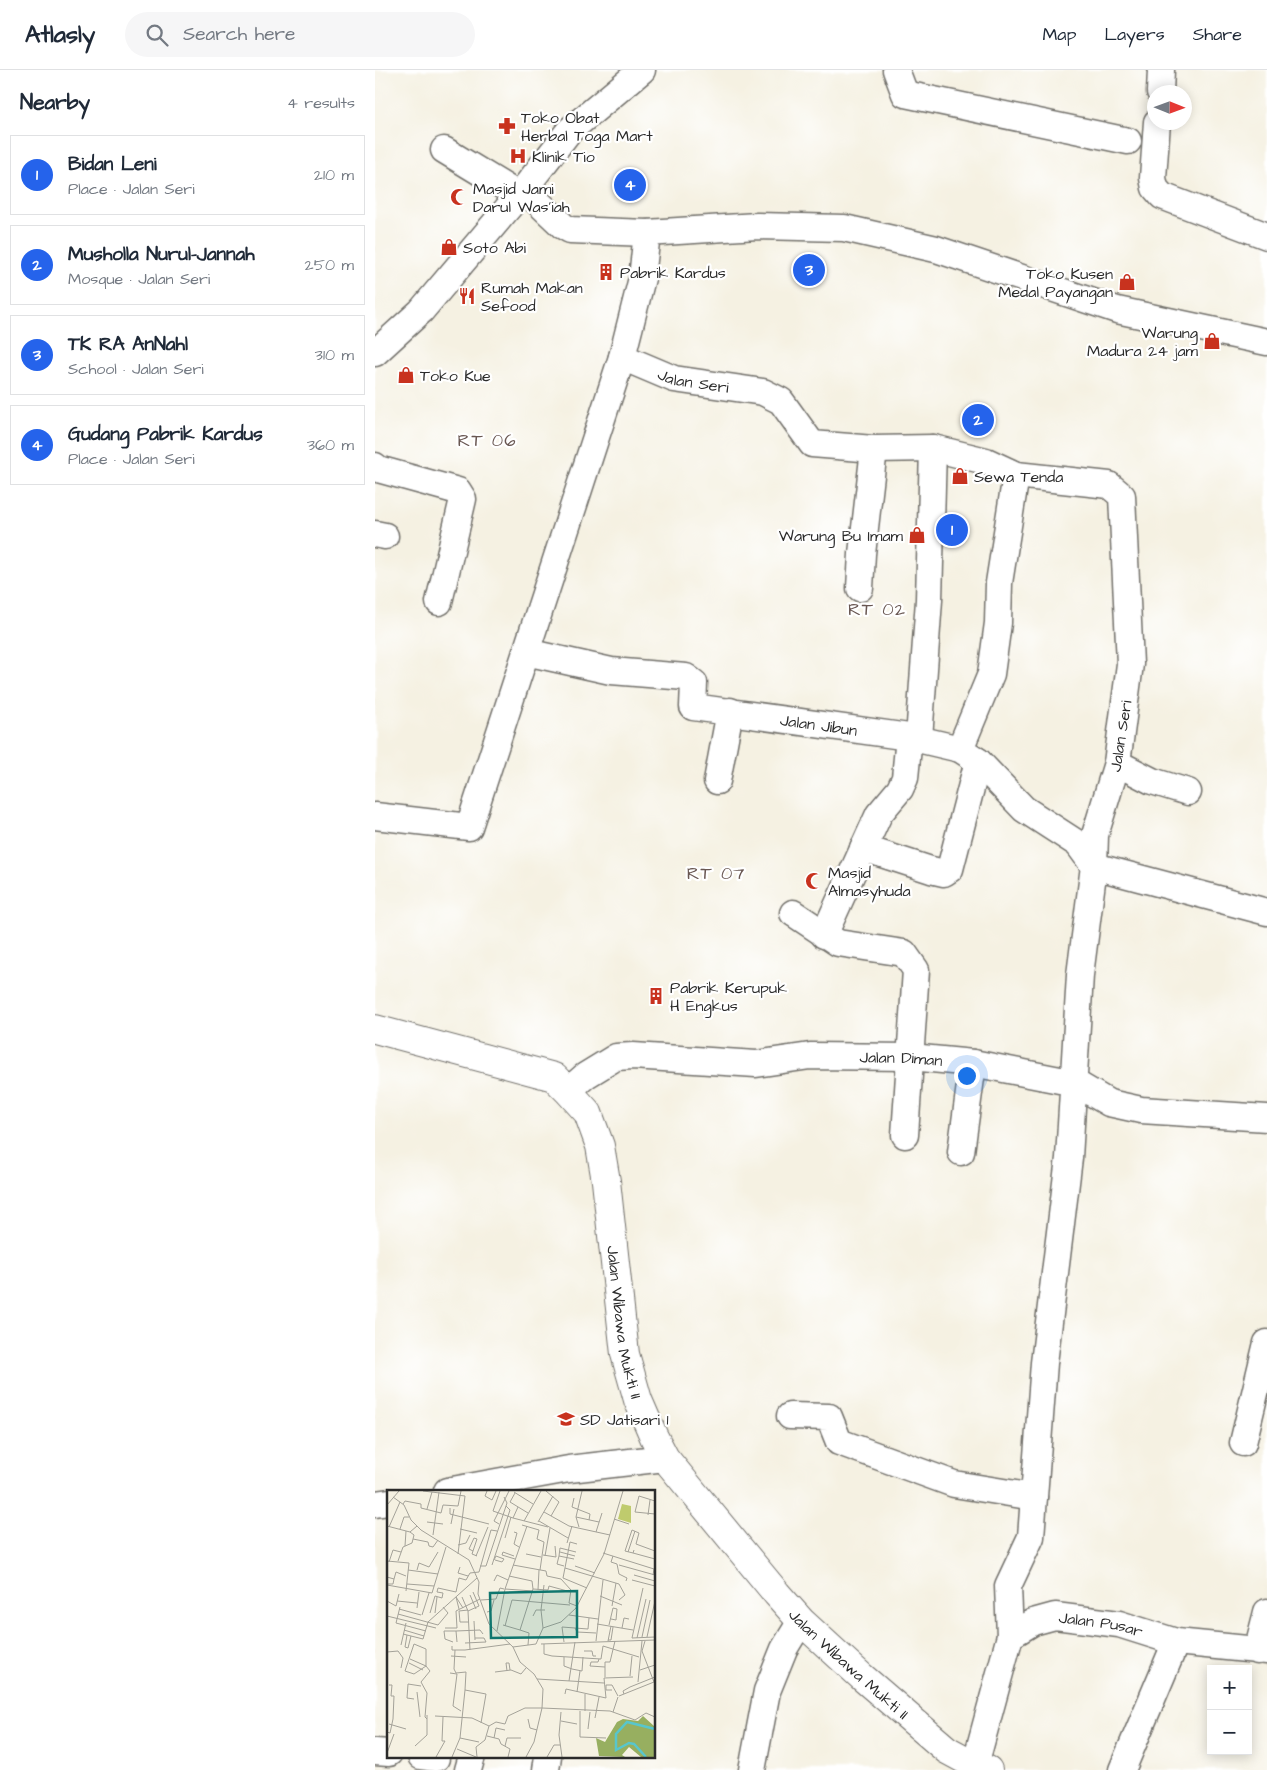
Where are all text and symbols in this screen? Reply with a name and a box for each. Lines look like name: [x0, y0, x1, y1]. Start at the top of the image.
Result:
search box: [125, 12, 475, 57]
text: Atlasly: [25, 18, 95, 52]
icon: search: [143, 21, 171, 49]
text: Search here: [183, 21, 295, 48]
text: Map: [1042, 22, 1076, 47]
text: Layers: [1104, 22, 1165, 47]
text: Share: [1193, 22, 1242, 47]
north arrow: [1147, 85, 1192, 130]
text: Nearby: [20, 88, 90, 117]
text: 4 results: [287, 92, 355, 114]
place label: Toko Obat Herbal Toga Mart: [521, 107, 653, 148]
pharmacy icon: Toko Obat Herbal Toga Mart: [497, 116, 517, 136]
hospital icon: Klinik Tio: [508, 146, 528, 166]
place label: Klinik Tio: [532, 146, 595, 168]
text: Bidan Leni: [68, 151, 157, 178]
text: 1: [36, 164, 38, 186]
text: 210 m: [314, 164, 354, 186]
pin: 4: [614, 166, 646, 204]
text: Place · Jalan Seri: [68, 178, 195, 200]
place label: Masjid Jami Darul Was'iah: [473, 178, 570, 218]
mosque icon: Masjid Jami Darul Was'iah: [449, 187, 469, 207]
shop icon: Soto Abi: [439, 237, 459, 257]
place label: Soto Abi: [463, 237, 526, 259]
text: Musholla Nurul-Jannah: [68, 241, 255, 268]
pin: 3: [793, 251, 825, 289]
text: 2: [32, 254, 42, 276]
text: 250 m: [305, 254, 354, 276]
building icon: Pabrik Kardus: [596, 262, 616, 282]
place label: Pabrik Kardus: [620, 262, 726, 284]
place label: Toko Kusen Medal Payangan: [998, 263, 1113, 304]
text: Mosque · Jalan Seri: [68, 268, 210, 290]
shop icon: Toko Kusen Medal Payangan: [1117, 272, 1137, 292]
place label: Rumah Makan Sefood: [481, 277, 583, 317]
restaurant icon: Rumah Makan Sefood: [457, 286, 477, 306]
place label: Warung Madura 24 jam: [1087, 322, 1199, 362]
text: TK RA AnNahl: [68, 331, 188, 358]
shop icon: Warung Madura 24 jam: [1202, 331, 1222, 351]
text: 3: [33, 344, 41, 366]
text: 310 m: [315, 344, 354, 366]
text: School · Jalan Seri: [68, 358, 204, 380]
street label: Jalan Seri: [654, 363, 731, 399]
shop icon: Toko Kue: [396, 365, 416, 385]
place label: Toko Kue: [420, 365, 491, 387]
pin: 2: [962, 401, 994, 439]
text: Gudang Pabrik Kardus: [68, 421, 263, 448]
district label: RT 06: [458, 428, 516, 453]
text: 4: [32, 434, 42, 456]
text: 360 m: [307, 434, 354, 456]
text: Place · Jalan Seri: [68, 448, 195, 470]
shop icon: Sewa Tenda: [950, 466, 970, 486]
place label: Sewa Tenda: [974, 466, 1063, 488]
pin: 1: [936, 511, 968, 549]
place label: Warung Bu Imam: [779, 525, 904, 548]
shop icon: Warung Bu Imam: [907, 525, 927, 545]
district label: RT 02: [848, 597, 906, 622]
street label: Jalan Seri: [1105, 698, 1138, 773]
street label: Jalan Jibun: [779, 709, 859, 742]
district label: RT 07: [687, 861, 745, 886]
place label: Masjid Almasyhuda: [828, 862, 911, 903]
mosque icon: Masjid Almasyhuda: [804, 871, 824, 891]
place label: Pabrik Kerupuk H Engkus: [670, 977, 787, 1018]
building icon: Pabrik Kerupuk H Engkus: [646, 986, 666, 1006]
street label: Jalan Diman: [859, 1046, 943, 1072]
your location: [954, 1063, 980, 1089]
street label: Jalan Wibawa Mukti II: [601, 1245, 647, 1402]
school or university icon: SD Jatisari 1: [556, 1409, 576, 1429]
place label: SD Jatisari 1: [580, 1409, 668, 1431]
inset map: [387, 1490, 655, 1758]
street label: Jalan Wibawa Mukti II: [783, 1605, 913, 1725]
street label: Jalan Pusar: [1058, 1607, 1146, 1643]
map controls: [1207, 1665, 1252, 1755]
button: +: [1207, 1665, 1252, 1710]
button: −: [1207, 1710, 1252, 1755]

